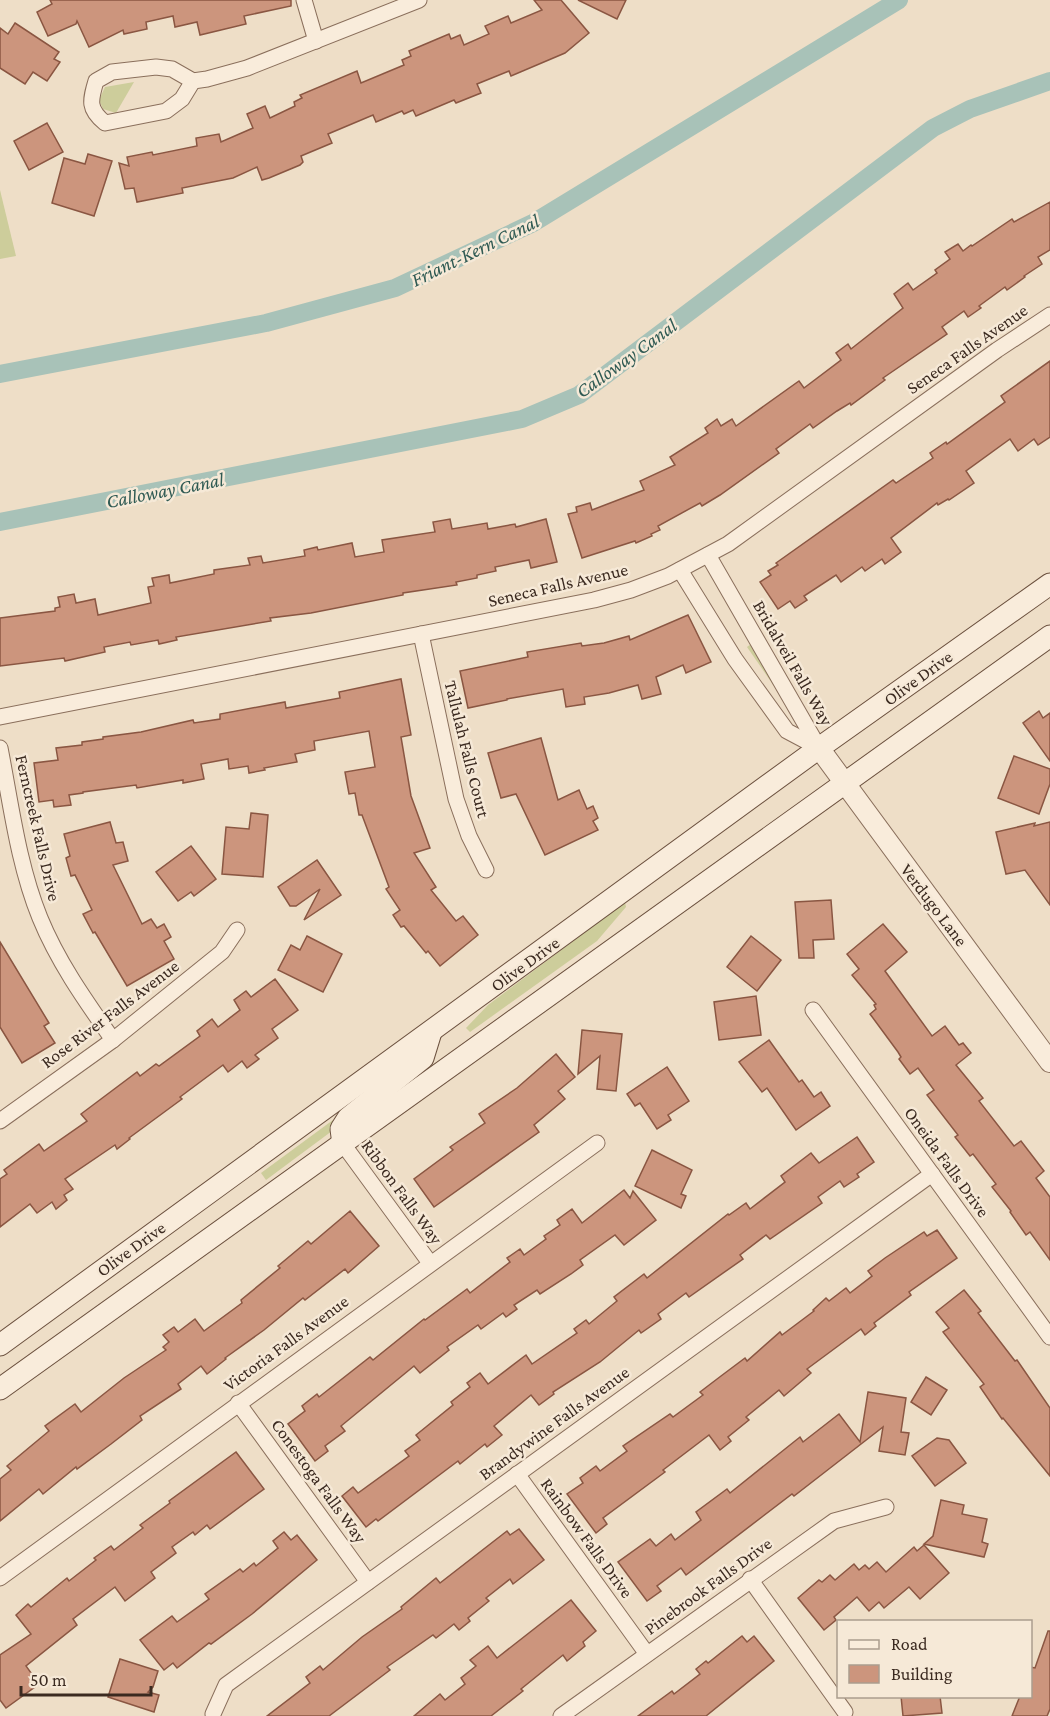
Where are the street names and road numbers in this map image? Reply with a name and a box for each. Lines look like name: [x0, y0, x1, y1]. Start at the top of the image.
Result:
street label: Seneca Falls Avenue: [903, 300, 1031, 398]
street label: Seneca Falls Avenue: [486, 559, 630, 611]
street label: Bridalveil Falls Way: [749, 597, 837, 730]
street label: Olive Drive: [880, 646, 956, 710]
street label: Tallulah Falls Court: [440, 678, 494, 821]
street label: Ferncreek Falls Drive: [11, 753, 65, 903]
street label: Verdugo Lane: [896, 860, 972, 950]
street label: Olive Drive: [487, 932, 563, 996]
street label: Rose River Falls Avenue: [37, 956, 183, 1072]
street label: Oneida Falls Drive: [900, 1103, 994, 1221]
street label: Ribbon Falls Way: [357, 1136, 447, 1249]
street label: Olive Drive: [93, 1217, 169, 1281]
street label: Victoria Falls Avenue: [220, 1291, 352, 1395]
street label: Brandywine Falls Avenue: [475, 1362, 633, 1484]
street label: Conestoga Falls Way: [267, 1415, 371, 1547]
street label: Rainbow Falls Drive: [537, 1474, 637, 1602]
street label: Pinebrook Falls Drive: [641, 1533, 776, 1639]

